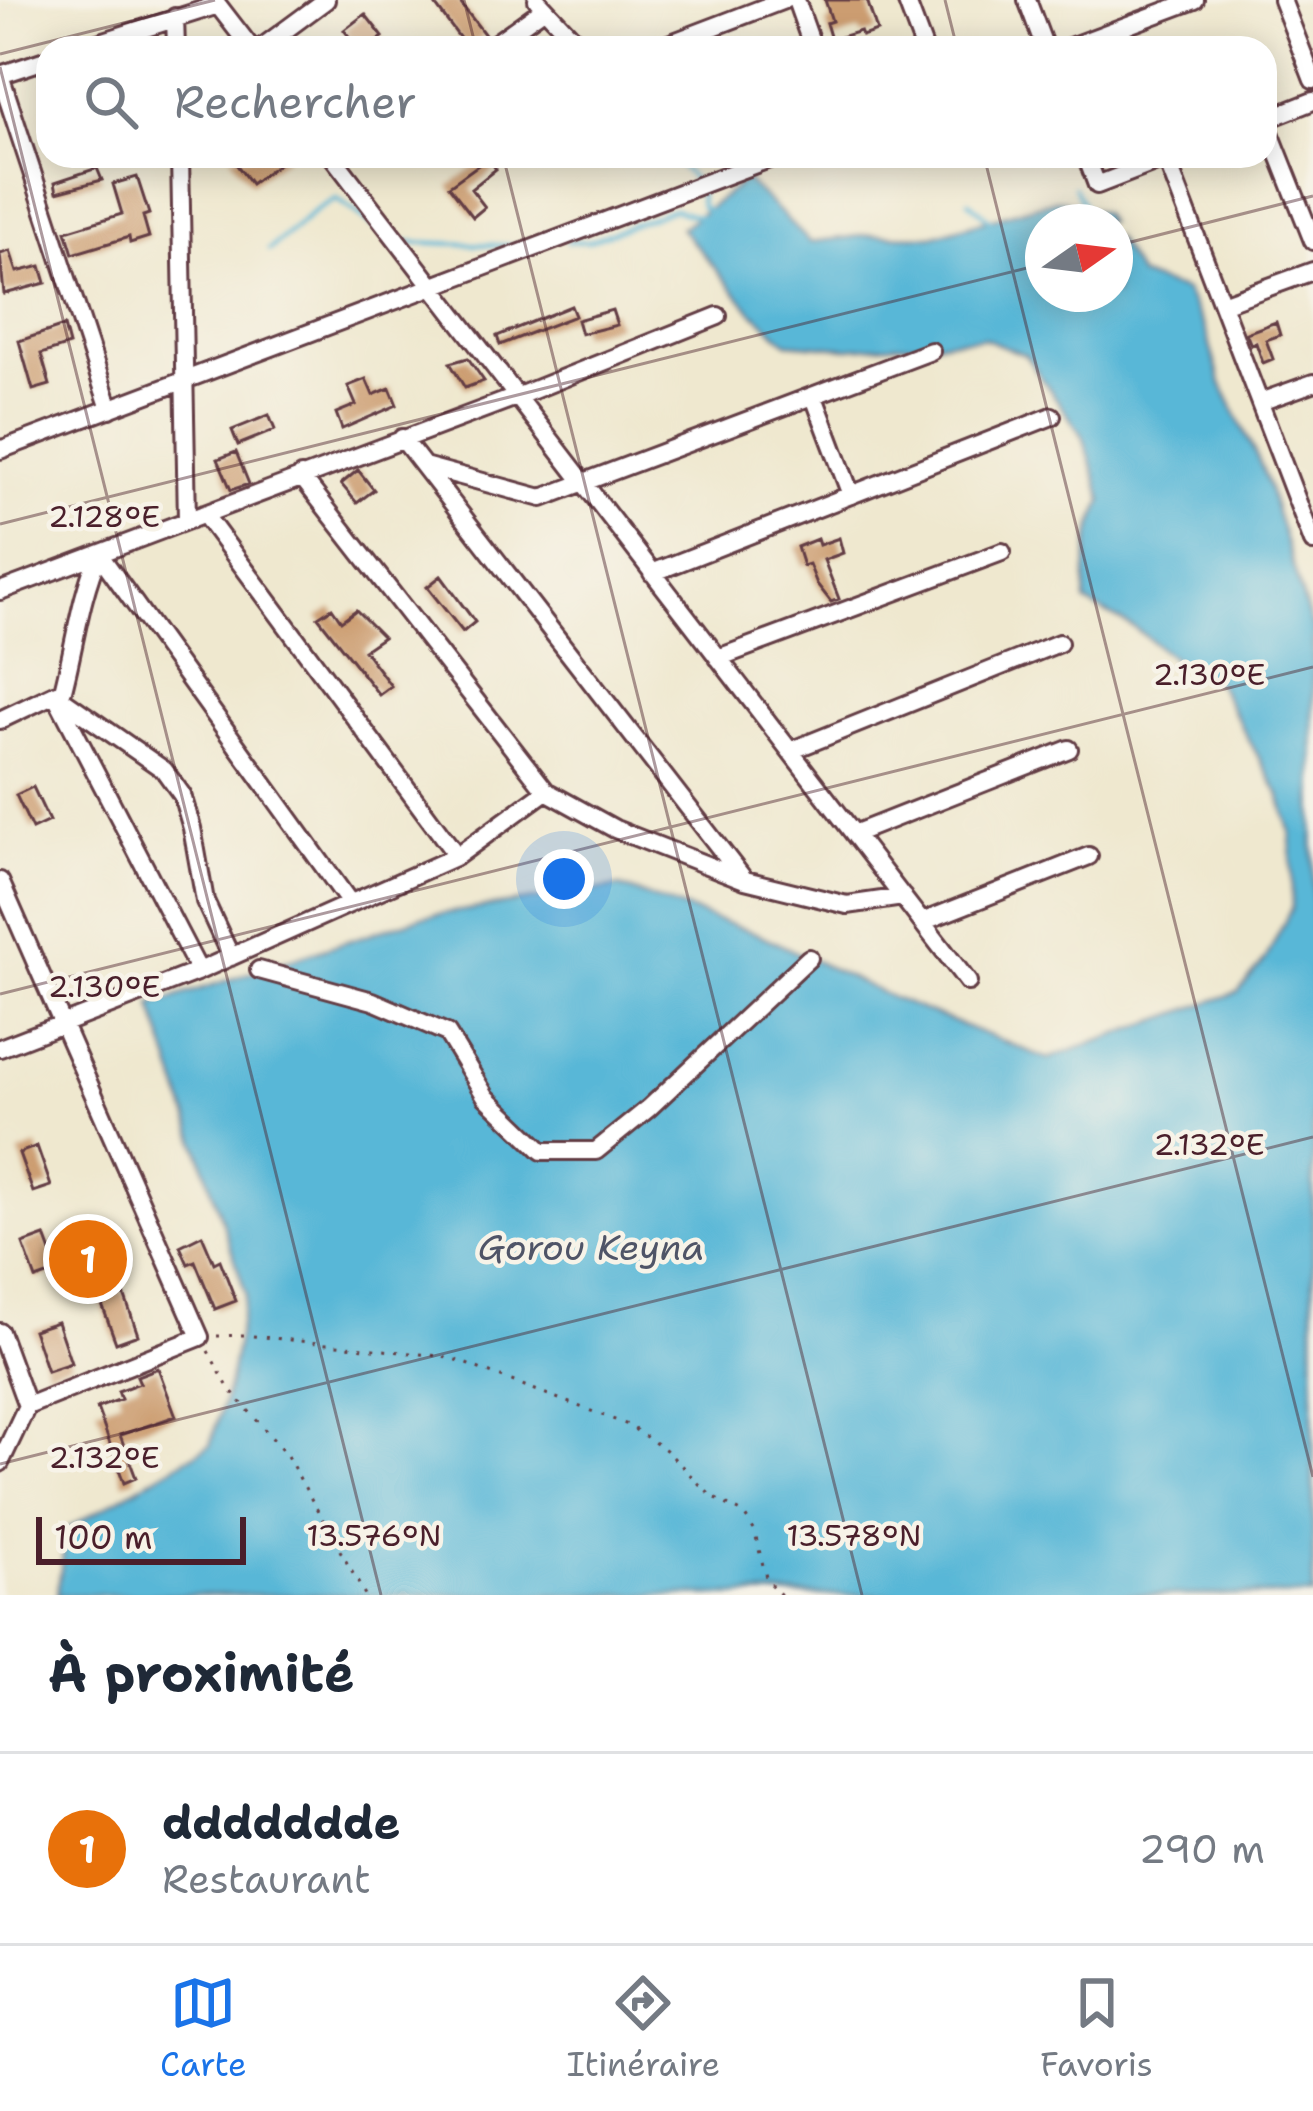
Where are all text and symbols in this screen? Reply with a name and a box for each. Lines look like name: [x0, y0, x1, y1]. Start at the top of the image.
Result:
search box: [36, 36, 1277, 168]
icon: search: [78, 69, 144, 135]
text: Rechercher: [174, 72, 417, 132]
north arrow: [1025, 204, 1133, 312]
text: 2.128°E: [48, 496, 160, 537]
text: 2.130°E: [1153, 654, 1265, 695]
your location: [534, 849, 594, 909]
text: 2.130°E: [48, 966, 160, 1007]
text: 2.132°E: [1153, 1124, 1265, 1165]
pin: 1: [49, 1214, 127, 1304]
water label: Gorou Keyna: [478, 1223, 704, 1272]
text: 2.132°E: [48, 1437, 160, 1478]
scale bar: [36, 1511, 246, 1564]
text: 100 m: [54, 1515, 153, 1560]
text: 13.576°N: [307, 1515, 441, 1556]
text: 13.578°N: [787, 1515, 921, 1556]
text: À proximité: [48, 1639, 355, 1707]
text: ddddddde: [162, 1793, 400, 1853]
text: 1: [78, 1823, 96, 1875]
text: 290 m: [1139, 1823, 1265, 1875]
text: Restaurant: [162, 1853, 371, 1905]
tab: Carte: [160, 1970, 247, 2087]
tab: Itinéraire: [567, 1970, 720, 2087]
tab: Favoris: [1040, 1970, 1153, 2087]

